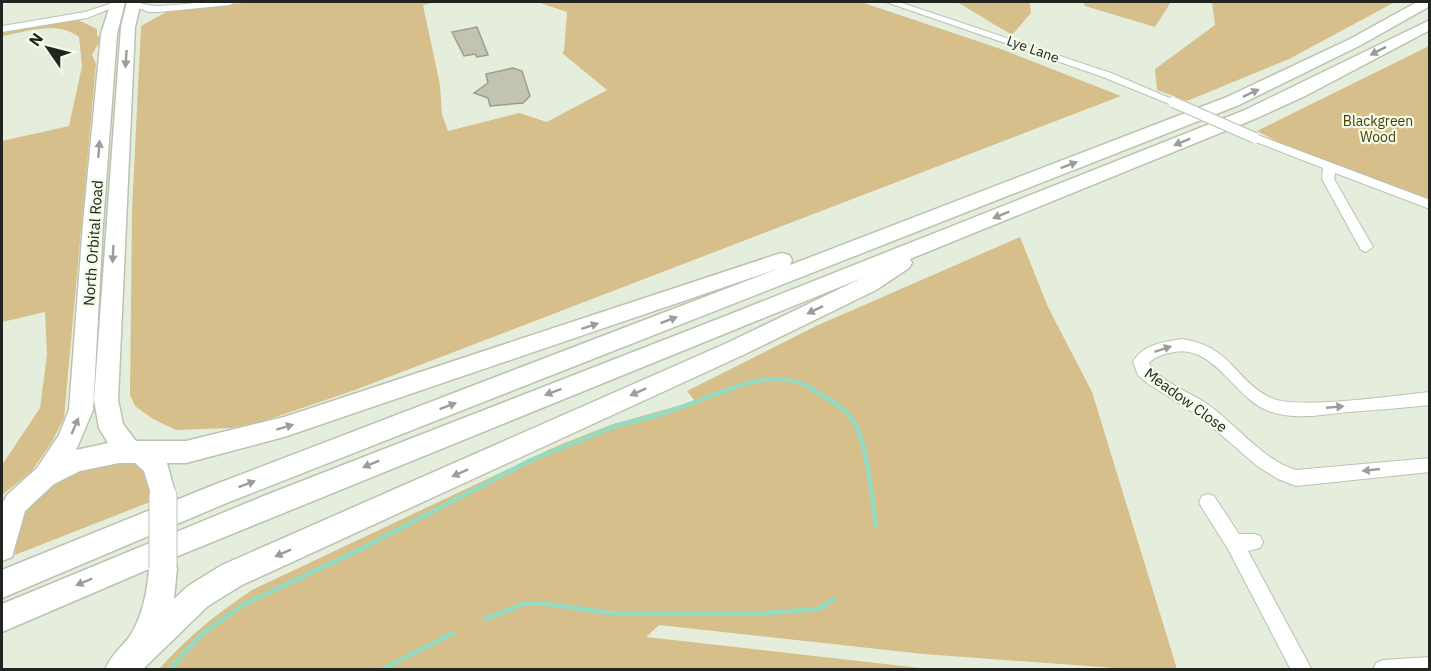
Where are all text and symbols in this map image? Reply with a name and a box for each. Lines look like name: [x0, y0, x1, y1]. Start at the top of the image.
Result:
north arrow: [18, 18, 78, 78]
text: N: [24, 29, 47, 50]
street label: Lye Lane: [1004, 31, 1062, 67]
one-way arrow: [1369, 46, 1386, 56]
one-way arrow: [121, 50, 130, 69]
one-way arrow: [1242, 89, 1259, 98]
park label: Blackgreen Wood: [1343, 112, 1413, 146]
one-way arrow: [1173, 138, 1191, 147]
one-way arrow: [95, 140, 104, 159]
one-way arrow: [1061, 160, 1079, 170]
street label: North Orbital Road: [79, 180, 107, 306]
one-way arrow: [992, 211, 1010, 220]
one-way arrow: [109, 244, 118, 263]
one-way arrow: [806, 305, 824, 315]
one-way arrow: [661, 315, 679, 325]
one-way arrow: [581, 321, 599, 330]
one-way arrow: [1154, 343, 1172, 353]
street label: Meadow Close: [1141, 364, 1231, 436]
one-way arrow: [544, 388, 562, 398]
one-way arrow: [629, 388, 647, 398]
one-way arrow: [440, 401, 458, 411]
one-way arrow: [1325, 402, 1344, 412]
one-way arrow: [70, 417, 80, 435]
one-way arrow: [276, 422, 294, 431]
one-way arrow: [362, 459, 380, 469]
one-way arrow: [1362, 466, 1381, 475]
one-way arrow: [452, 468, 469, 477]
one-way arrow: [238, 479, 256, 488]
one-way arrow: [274, 548, 291, 557]
one-way arrow: [74, 577, 92, 587]

